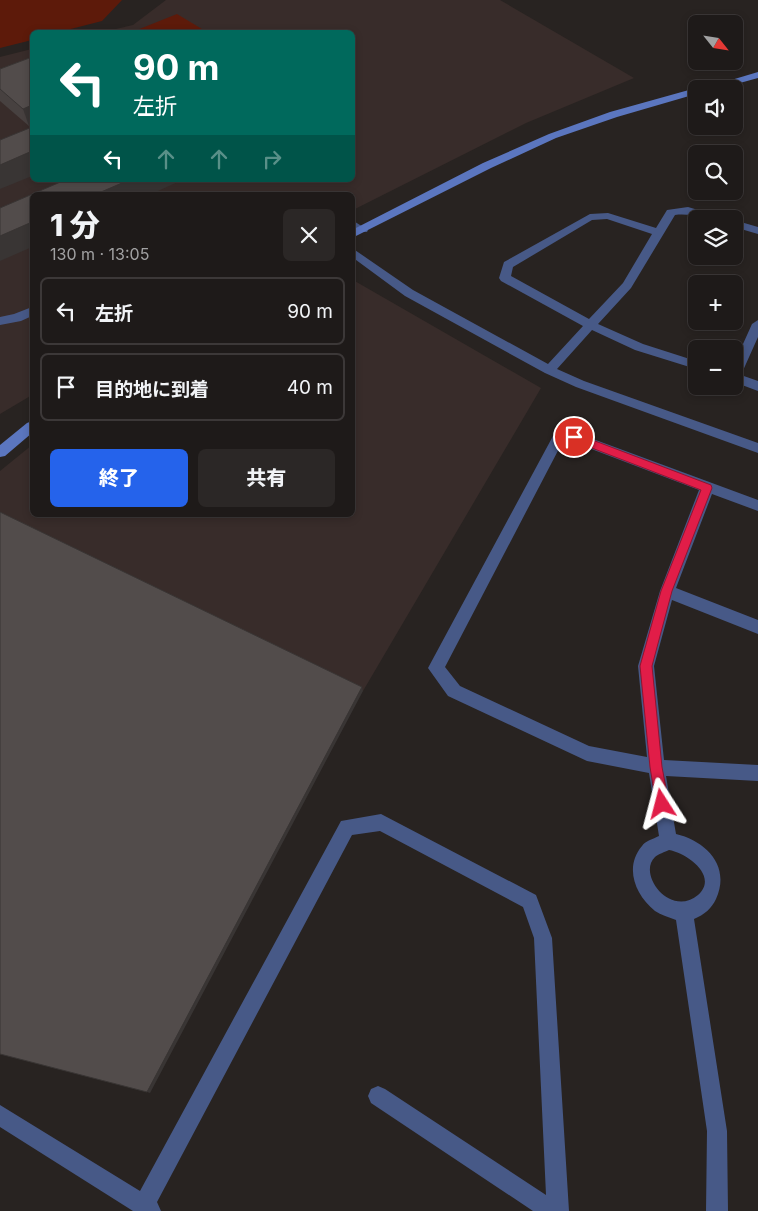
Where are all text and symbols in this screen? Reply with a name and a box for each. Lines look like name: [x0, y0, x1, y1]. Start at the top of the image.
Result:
north arrow: [688, 15, 742, 70]
map controls: [688, 15, 743, 395]
text: 90 m: [133, 46, 220, 88]
icon: left: [50, 50, 115, 115]
button: sound: [688, 80, 743, 135]
text: 左折: [133, 93, 177, 119]
icon: left: [99, 145, 127, 173]
icon: ahead: [152, 145, 180, 173]
icon: ahead: [205, 145, 233, 173]
icon: right: [258, 145, 286, 173]
button: search: [688, 145, 743, 200]
text: 1 分: [50, 207, 100, 243]
button: close: [283, 209, 335, 261]
button: layers: [688, 210, 743, 265]
text: 130 m · 13:05: [50, 244, 149, 264]
button: +: [688, 275, 743, 330]
icon: left: [52, 297, 80, 325]
text: 90 m: [287, 300, 333, 323]
text: 左折: [95, 302, 133, 325]
button: −: [688, 340, 743, 395]
icon: arrive: [52, 373, 80, 401]
text: 40 m: [287, 376, 333, 399]
text: 目的地に到着: [95, 378, 209, 401]
pin: [553, 416, 595, 458]
icon: arrive: [560, 423, 588, 451]
button: 終了: [50, 449, 188, 507]
button: 共有: [198, 449, 335, 507]
position arrow: [635, 777, 687, 829]

